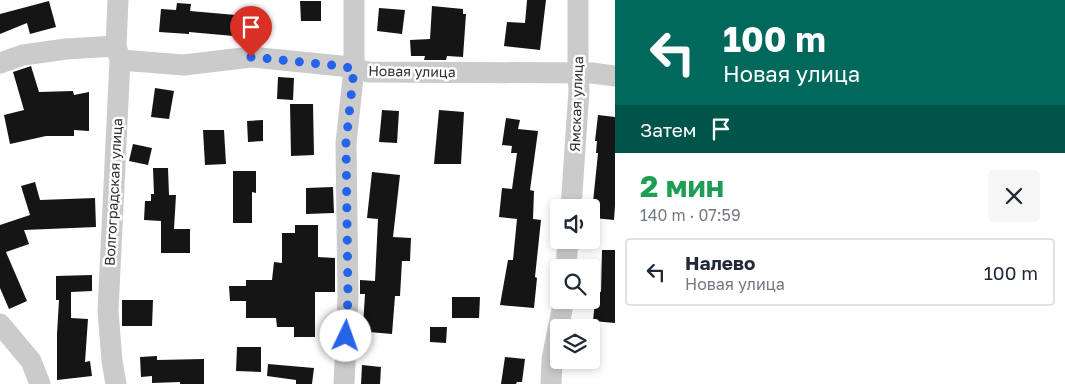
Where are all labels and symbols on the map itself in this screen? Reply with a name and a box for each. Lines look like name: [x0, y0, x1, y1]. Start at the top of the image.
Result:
pin: [230, 6, 272, 57]
street label: Ямская улица: [566, 56, 586, 152]
street label: Новая улица: [368, 62, 456, 80]
street label: Волгоградская улица: [101, 118, 125, 266]
position arrow: [319, 309, 371, 361]

